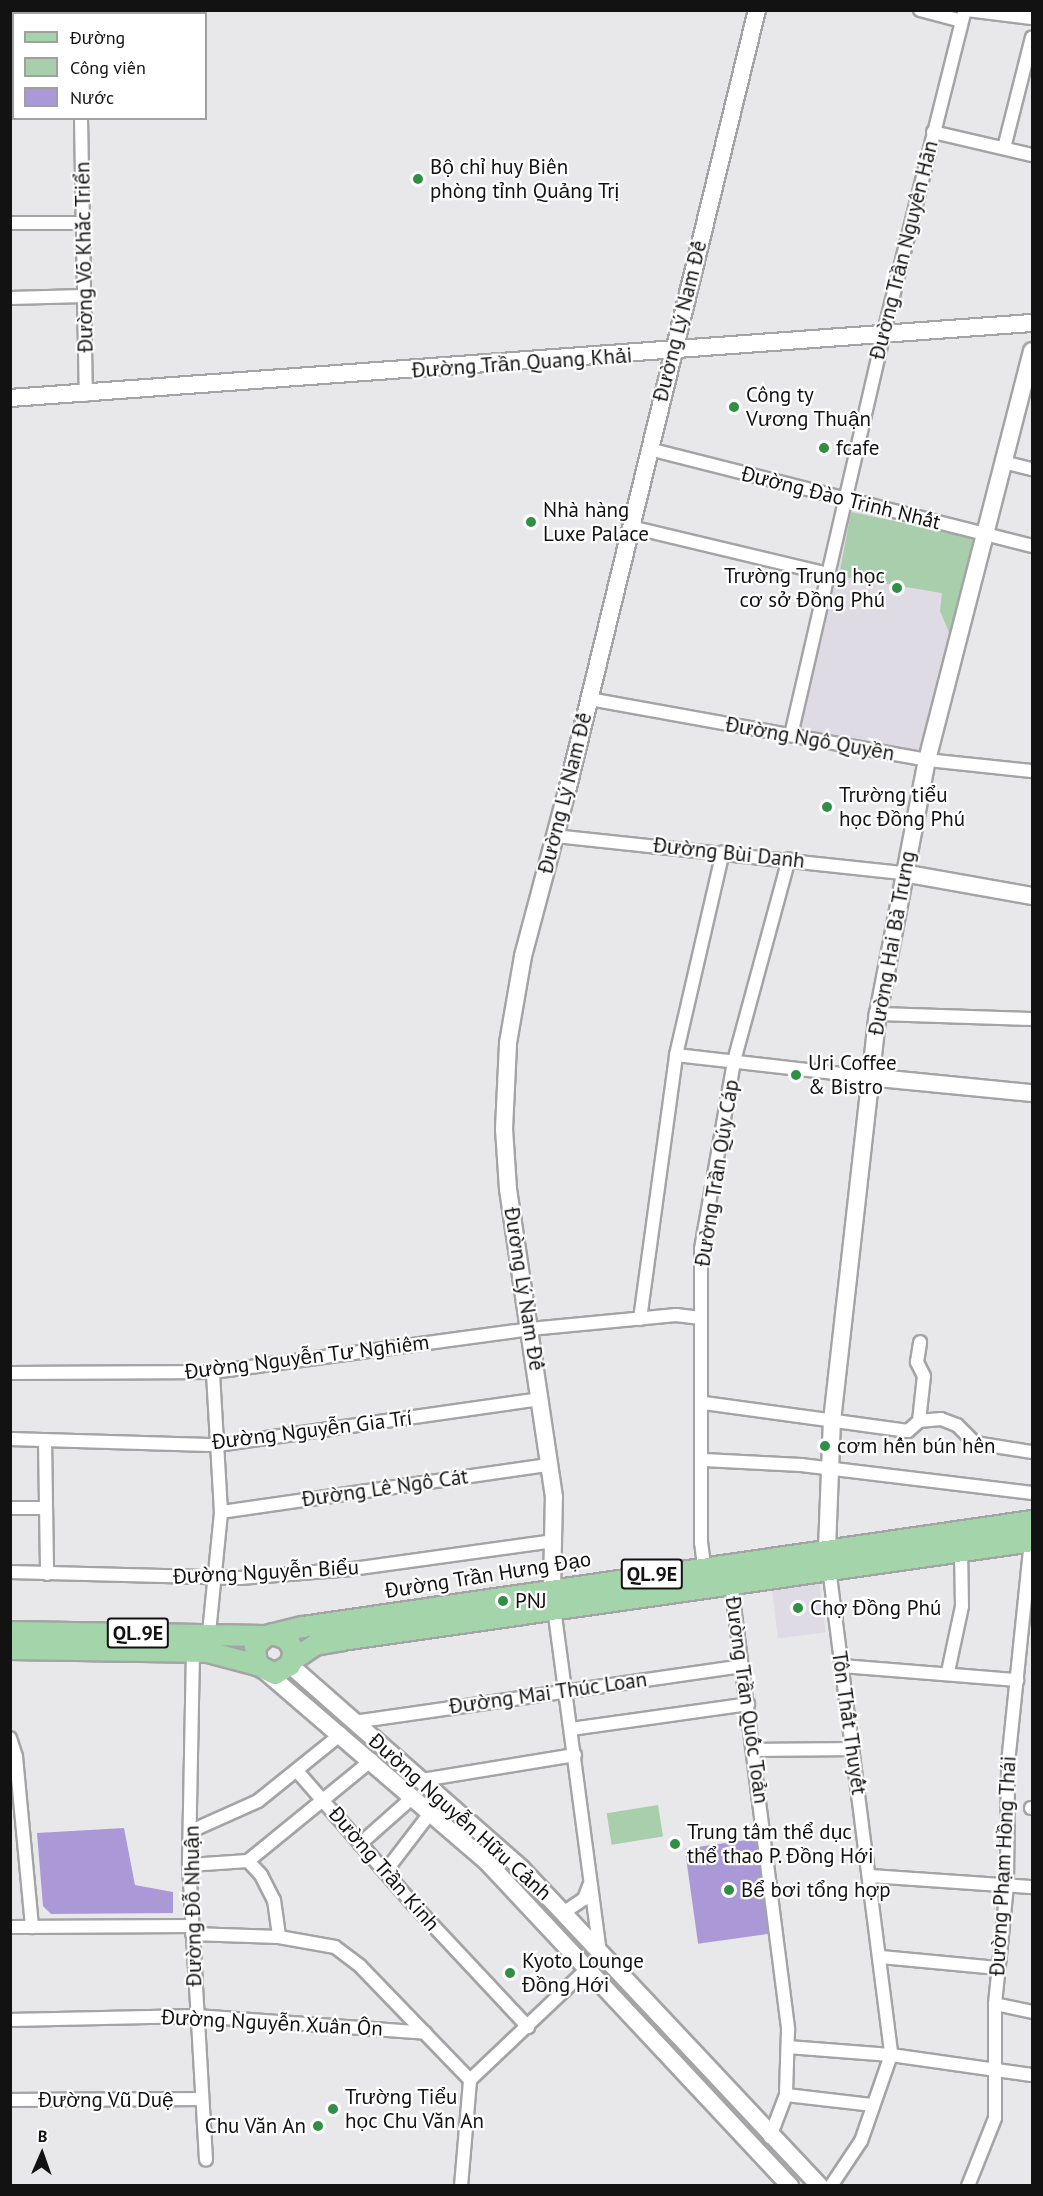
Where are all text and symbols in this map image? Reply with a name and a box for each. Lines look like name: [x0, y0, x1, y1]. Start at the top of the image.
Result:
legend: [12, 12, 207, 120]
text: Đường: [70, 26, 125, 49]
text: Công viên: [70, 56, 146, 79]
text: Nước: [70, 86, 114, 109]
street label: Đường Trần Nguyên Hãn: [865, 138, 943, 362]
place label: Bộ chỉ huy Biên phòng tỉnh Quảng Trị: [430, 154, 620, 204]
street label: Đường Võ Khắc Triển: [70, 160, 98, 354]
marker: Bộ chỉ huy Biên phòng tỉnh Quảng Trị: [411, 172, 425, 186]
street label: Đường Lý Nam Đế: [648, 237, 712, 405]
street label: Đường Trần Quang Khải: [411, 343, 633, 383]
place label: Công ty Vương Thuận: [746, 382, 872, 432]
marker: Công ty Vương Thuận: [727, 400, 741, 414]
place label: fcafe: [836, 435, 879, 461]
marker: fcafe: [817, 441, 831, 455]
street label: Đường Đào Trinh Nhất: [738, 461, 944, 535]
place label: Nhà hàng Luxe Palace: [543, 497, 649, 547]
marker: Nhà hàng Luxe Palace: [524, 515, 538, 529]
place label: Trường Trung học cơ sở Đồng Phú: [723, 563, 885, 613]
marker: Trường Trung học cơ sở Đồng Phú: [890, 581, 904, 595]
street label: Đường Lý Nam Đế: [533, 709, 597, 877]
street label: Đường Ngô Quyền: [724, 712, 896, 766]
place label: Trường tiểu học Đồng Phú: [839, 782, 966, 832]
marker: Trường tiểu học Đồng Phú: [820, 800, 834, 814]
street label: Đường Bùi Danh: [652, 833, 806, 873]
street label: Đường Hai Bà Trưng: [863, 848, 921, 1038]
place label: Uri Coffee & Bistro: [808, 1050, 897, 1100]
marker: Uri Coffee & Bistro: [789, 1068, 803, 1082]
street label: Đường Trần Qúy Cáp: [690, 1077, 744, 1269]
street label: Đường Lý Nam Đế: [499, 1205, 549, 1373]
street label: Đường Nguyễn Tư Nghiêm: [183, 1329, 431, 1385]
street label: Đường Nguyễn Gia Trí: [210, 1405, 414, 1455]
place label: cơm hến bún hên: [837, 1433, 996, 1459]
marker: cơm hến bún hên: [818, 1439, 832, 1453]
street label: Đường Lê Ngô Cát: [300, 1464, 470, 1512]
street label: Đường Trần Hưng Đạo: [383, 1546, 593, 1604]
street label: Đường Nguyễn Biểu: [172, 1555, 360, 1589]
road number: QL.9E: [620, 1557, 684, 1591]
place label: PNJ: [515, 1588, 547, 1614]
marker: PNJ: [496, 1594, 510, 1608]
street label: Đường Trần Quốc Toản: [720, 1594, 774, 1806]
place label: Chợ Đồng Phú: [810, 1595, 941, 1621]
marker: Chợ Đồng Phú: [791, 1601, 805, 1615]
road number: QL.9E: [106, 1616, 170, 1650]
street label: Tôn Thất Thuyết: [826, 1649, 872, 1797]
street label: Đường Mai Thúc Loan: [447, 1667, 649, 1719]
street label: Đường Nguyễn Hữu Cảnh: [363, 1728, 557, 1906]
street label: Đường Phạm Hồng Thái: [985, 1755, 1021, 1977]
street label: Đường Trần Kinh: [323, 1802, 445, 1936]
place label: Trung tâm thể dục thể thao P. Đồng Hới: [687, 1819, 875, 1869]
street label: Đường Đỗ Nhuận: [179, 1825, 207, 1987]
marker: Trung tâm thể dục thể thao P. Đồng Hới: [668, 1837, 682, 1851]
place label: Bể bơi tổng hợp: [741, 1877, 891, 1903]
marker: Bể bơi tổng hợp: [722, 1883, 736, 1897]
place label: Kyoto Lounge Đồng Hới: [522, 1948, 644, 1998]
marker: Kyoto Lounge Đồng Hới: [503, 1966, 517, 1980]
street label: Đường Nguyễn Xuân Ôn: [160, 2005, 384, 2041]
place label: Trường Tiểu học Chu Văn An: [345, 2084, 486, 2134]
street label: Đường Vũ Duệ: [38, 2087, 174, 2113]
marker: Trường Tiểu học Chu Văn An: [326, 2102, 340, 2116]
place label: Chu Văn An: [203, 2113, 306, 2139]
marker: Chu Văn An: [311, 2119, 325, 2133]
north arrow: [12, 2124, 72, 2184]
text: B: [38, 2126, 48, 2146]

